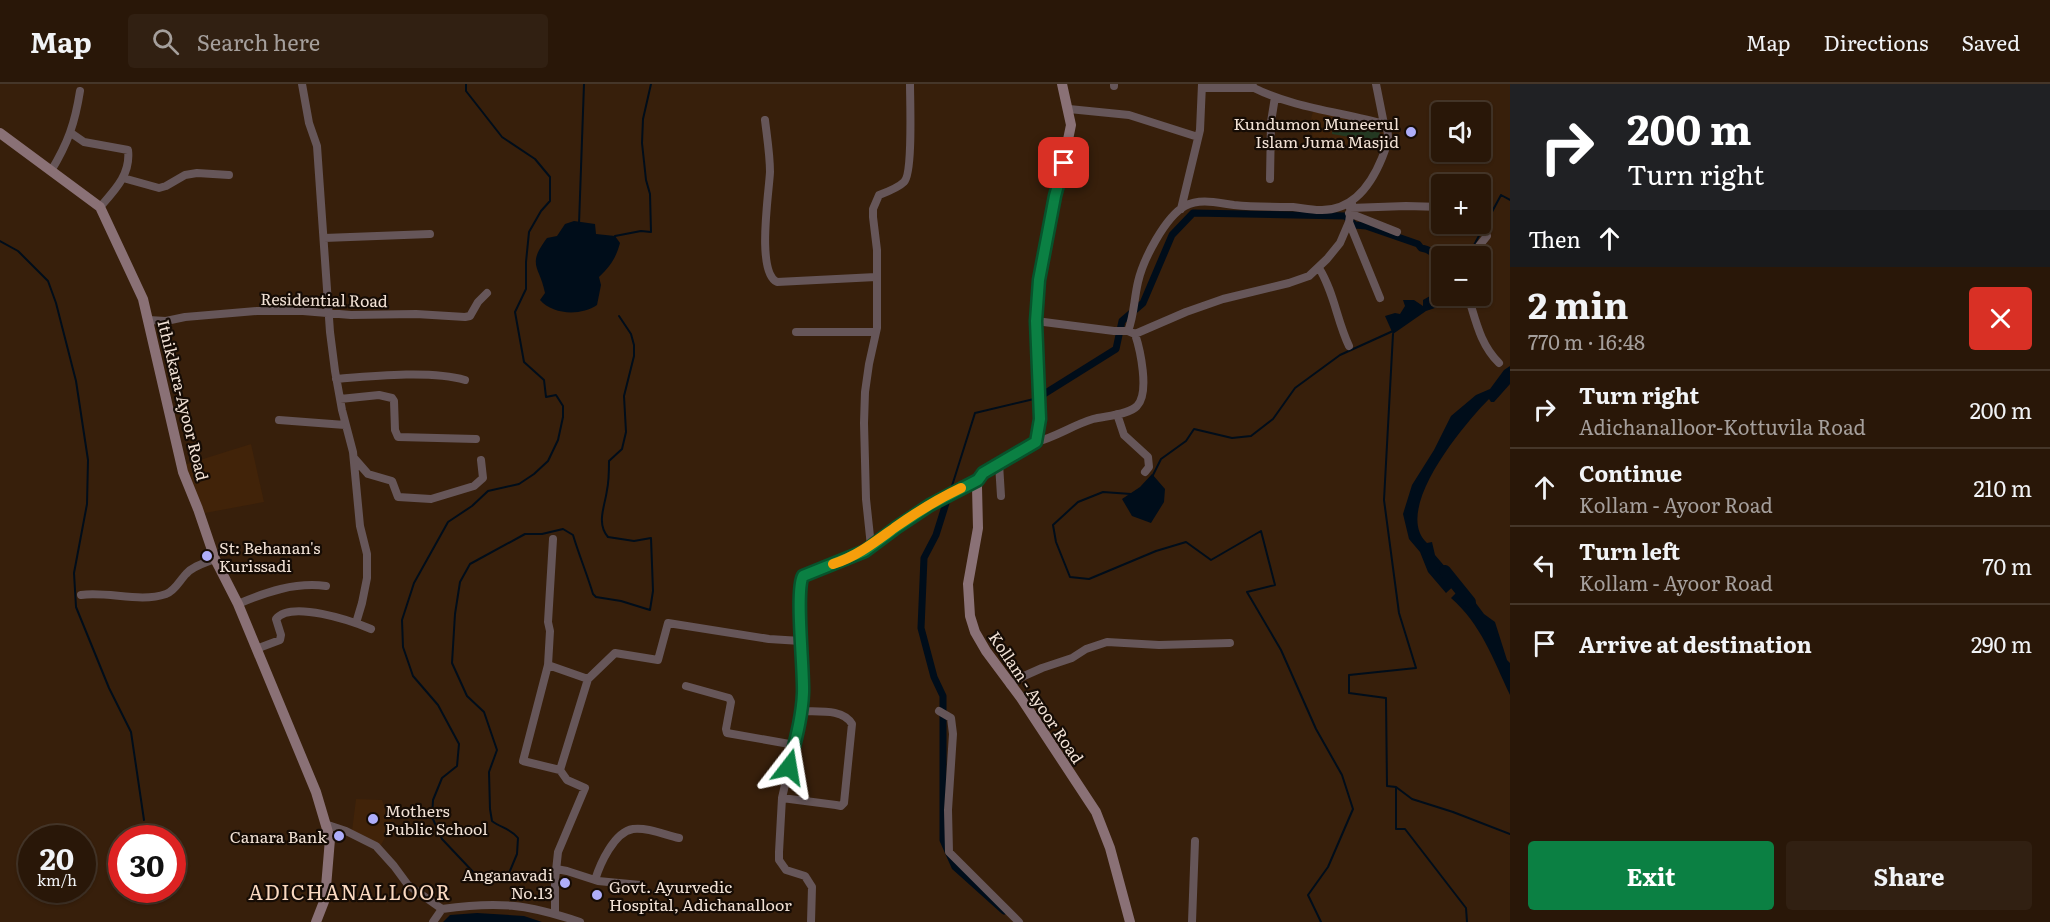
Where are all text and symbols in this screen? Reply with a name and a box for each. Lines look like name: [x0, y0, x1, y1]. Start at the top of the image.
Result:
search box: [128, 14, 548, 68]
text: Map: [30, 20, 92, 62]
icon: search: [149, 25, 182, 58]
text: Search here: [197, 25, 320, 58]
text: Map: [1746, 26, 1791, 57]
text: Directions: [1824, 26, 1929, 57]
text: Saved: [1962, 26, 2020, 57]
text: 200 m: [1627, 96, 1752, 158]
map controls: [1431, 102, 1491, 306]
button: sound: [1431, 102, 1491, 162]
icon: right: [1528, 108, 1606, 186]
place label: Kundumon Muneerul Islam Juma Masjid: [1233, 111, 1399, 153]
marker: Kundumon Muneerul Islam Juma Masjid: [1404, 125, 1418, 139]
pin: [1038, 137, 1089, 188]
icon: arrive: [1047, 146, 1080, 179]
text: Turn right: [1627, 153, 1764, 193]
button: +: [1431, 174, 1491, 234]
text: Then: [1528, 222, 1581, 255]
icon: ahead: [1593, 222, 1626, 255]
button: −: [1431, 246, 1491, 306]
text: 2 min: [1528, 277, 1629, 330]
street label: Residential Road: [260, 286, 388, 312]
button: close: [1969, 287, 2032, 350]
street label: Ithikkara-Ayoor Road: [152, 317, 216, 483]
text: 770 m · 16:48: [1528, 326, 1645, 356]
text: Turn right: [1579, 378, 1699, 411]
icon: right: [1528, 393, 1561, 426]
text: 200 m: [1970, 393, 2032, 426]
text: Adichanalloor-Kottuvila Road: [1579, 411, 1866, 441]
text: Continue: [1579, 456, 1682, 489]
icon: ahead: [1528, 471, 1561, 504]
text: 210 m: [1973, 471, 2032, 504]
text: Kollam - Ayoor Road: [1579, 489, 1773, 519]
text: Turn left: [1579, 534, 1680, 567]
place label: St: Behanan's Kurissadi: [219, 535, 321, 577]
marker: St: Behanan's Kurissadi: [200, 549, 214, 563]
icon: left: [1528, 549, 1561, 582]
text: 70 m: [1982, 549, 2032, 582]
text: Kollam - Ayoor Road: [1579, 567, 1773, 597]
street label: Kollam - Ayoor Road: [984, 626, 1090, 768]
icon: arrive: [1528, 627, 1561, 660]
text: Arrive at destination: [1579, 627, 1812, 660]
text: 290 m: [1971, 627, 2032, 660]
position arrow: [757, 735, 821, 799]
place label: Mothers Public School: [385, 798, 488, 840]
marker: Mothers Public School: [366, 812, 380, 826]
place label: Canara Bank: [230, 824, 327, 848]
speed limit sign: 30: [108, 825, 186, 903]
marker: Canara Bank: [332, 829, 346, 843]
text: 20: [40, 835, 74, 879]
button: Exit: [1528, 841, 1774, 910]
button: Share: [1786, 841, 2032, 910]
place label: Anganavadi No.13: [462, 862, 553, 904]
text: km/h: [37, 868, 77, 891]
place label: Govt. Ayurvedic Hospital, Adichanalloor: [609, 874, 792, 916]
district label: ADICHANALLOOR: [248, 876, 452, 906]
marker: Anganavadi No.13: [558, 876, 572, 890]
marker: Govt. Ayurvedic Hospital, Adichanalloor: [590, 888, 604, 902]

